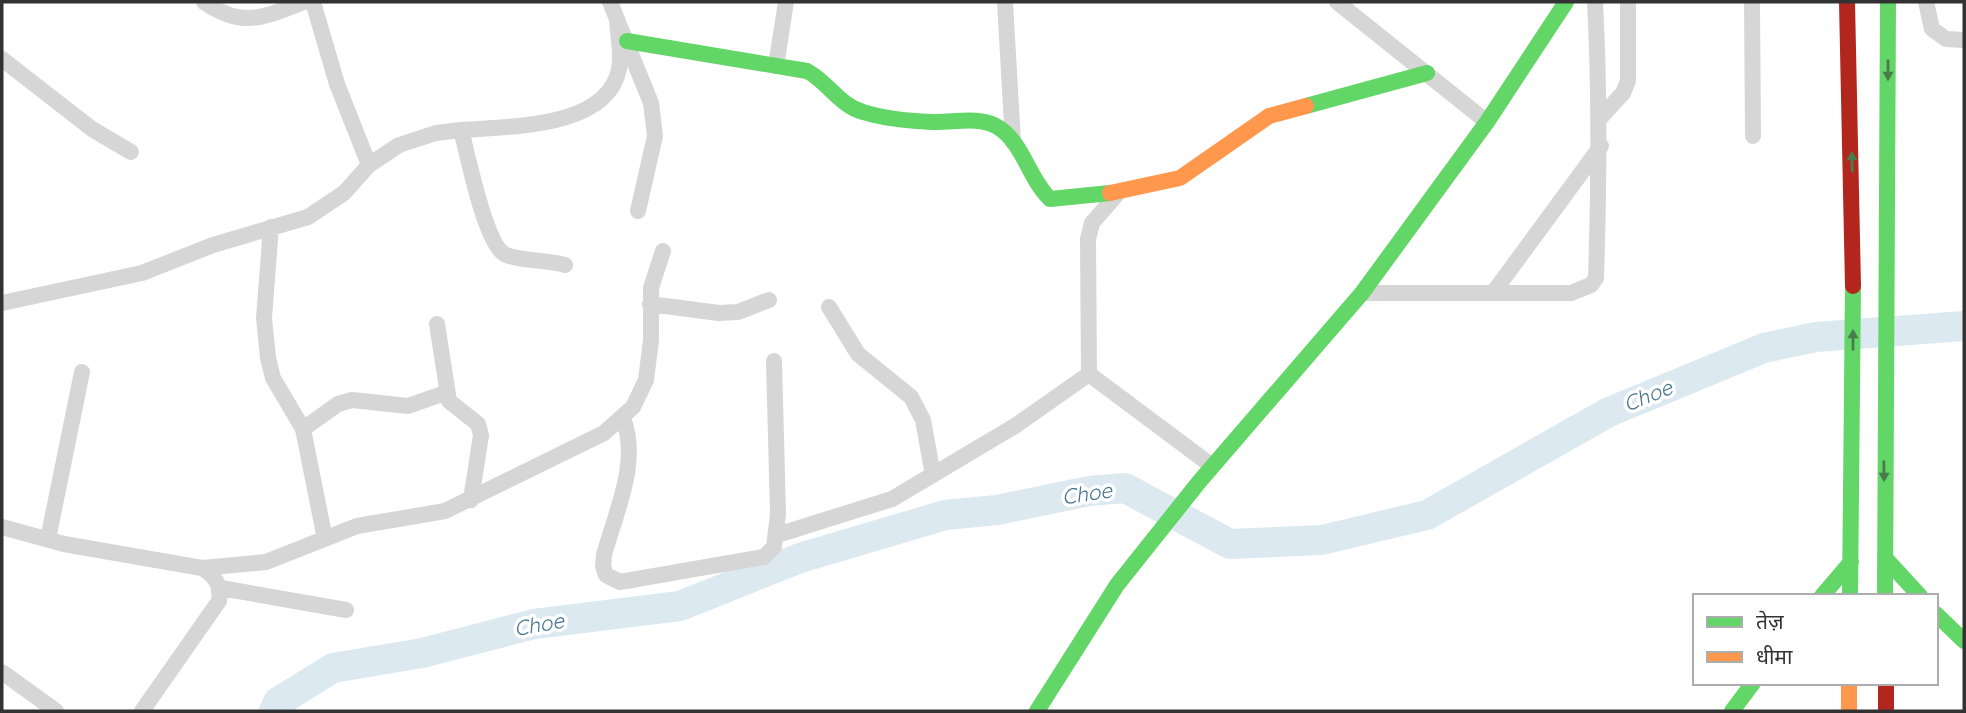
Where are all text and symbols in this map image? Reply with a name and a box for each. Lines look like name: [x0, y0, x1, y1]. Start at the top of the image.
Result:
one-way arrow: [1882, 59, 1894, 81]
one-way arrow: [1846, 150, 1857, 172]
one-way arrow: [1847, 329, 1859, 351]
water label: Choe: [1619, 373, 1677, 417]
one-way arrow: [1878, 461, 1890, 483]
water label: Choe: [1060, 476, 1115, 509]
legend: [1693, 594, 1938, 685]
water label: Choe: [512, 607, 567, 641]
text: तेज़: [1756, 608, 1784, 634]
text: धीमा: [1756, 643, 1793, 669]

